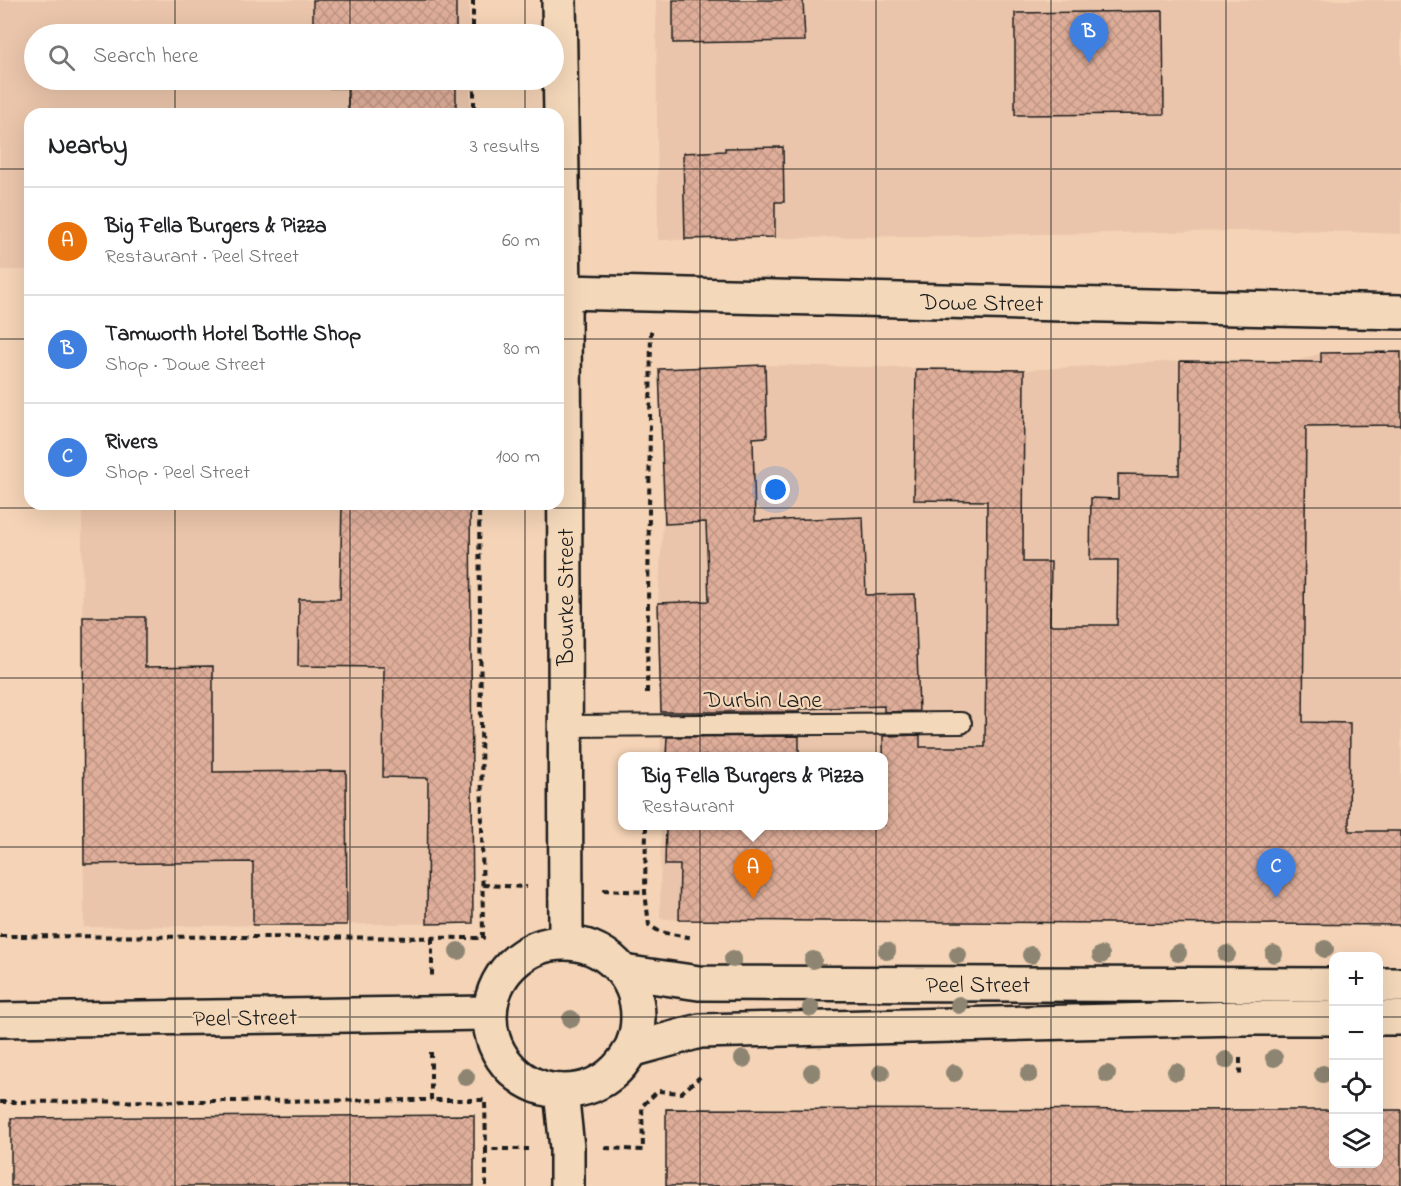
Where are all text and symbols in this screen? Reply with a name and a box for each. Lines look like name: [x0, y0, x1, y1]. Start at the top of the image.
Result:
pin: B: [1070, 14, 1108, 63]
search box: [24, 24, 564, 90]
icon: search: [45, 41, 78, 74]
text: Search here: [93, 41, 198, 73]
text: Nearby: [48, 128, 127, 166]
text: 3 results: [470, 133, 540, 162]
text: Big Fella Burgers & Pizza: [105, 211, 327, 243]
text: A: [61, 227, 74, 256]
text: 60 m: [502, 227, 540, 256]
text: Restaurant · Peel Street: [105, 243, 299, 272]
street label: Dowe Street: [919, 286, 1044, 323]
text: Tamworth Hotel Bottle Shop: [105, 319, 361, 351]
text: B: [61, 335, 74, 364]
text: 80 m: [503, 335, 540, 364]
text: Shop · Dowe Street: [105, 351, 265, 380]
text: Rivers: [105, 427, 158, 459]
text: C: [62, 443, 73, 472]
text: 100 m: [496, 443, 540, 472]
text: Shop · Peel Street: [105, 459, 250, 488]
your location: [761, 475, 790, 504]
street label: Bourke Street: [550, 528, 585, 667]
street label: Durbin Lane: [703, 684, 822, 719]
popup: [618, 752, 888, 830]
text: Big Fella Burgers & Pizza: [642, 761, 864, 793]
text: Restaurant: [642, 793, 735, 822]
pin: C: [1256, 848, 1296, 898]
pin: A: [734, 850, 772, 899]
map controls: [1329, 952, 1383, 1168]
button: +: [1329, 952, 1383, 1006]
street label: Peel Street: [926, 969, 1030, 1004]
street label: Peel Street: [193, 1001, 298, 1038]
button: −: [1329, 1006, 1383, 1060]
button: locate: [1329, 1060, 1383, 1114]
button: layers: [1329, 1114, 1383, 1168]

